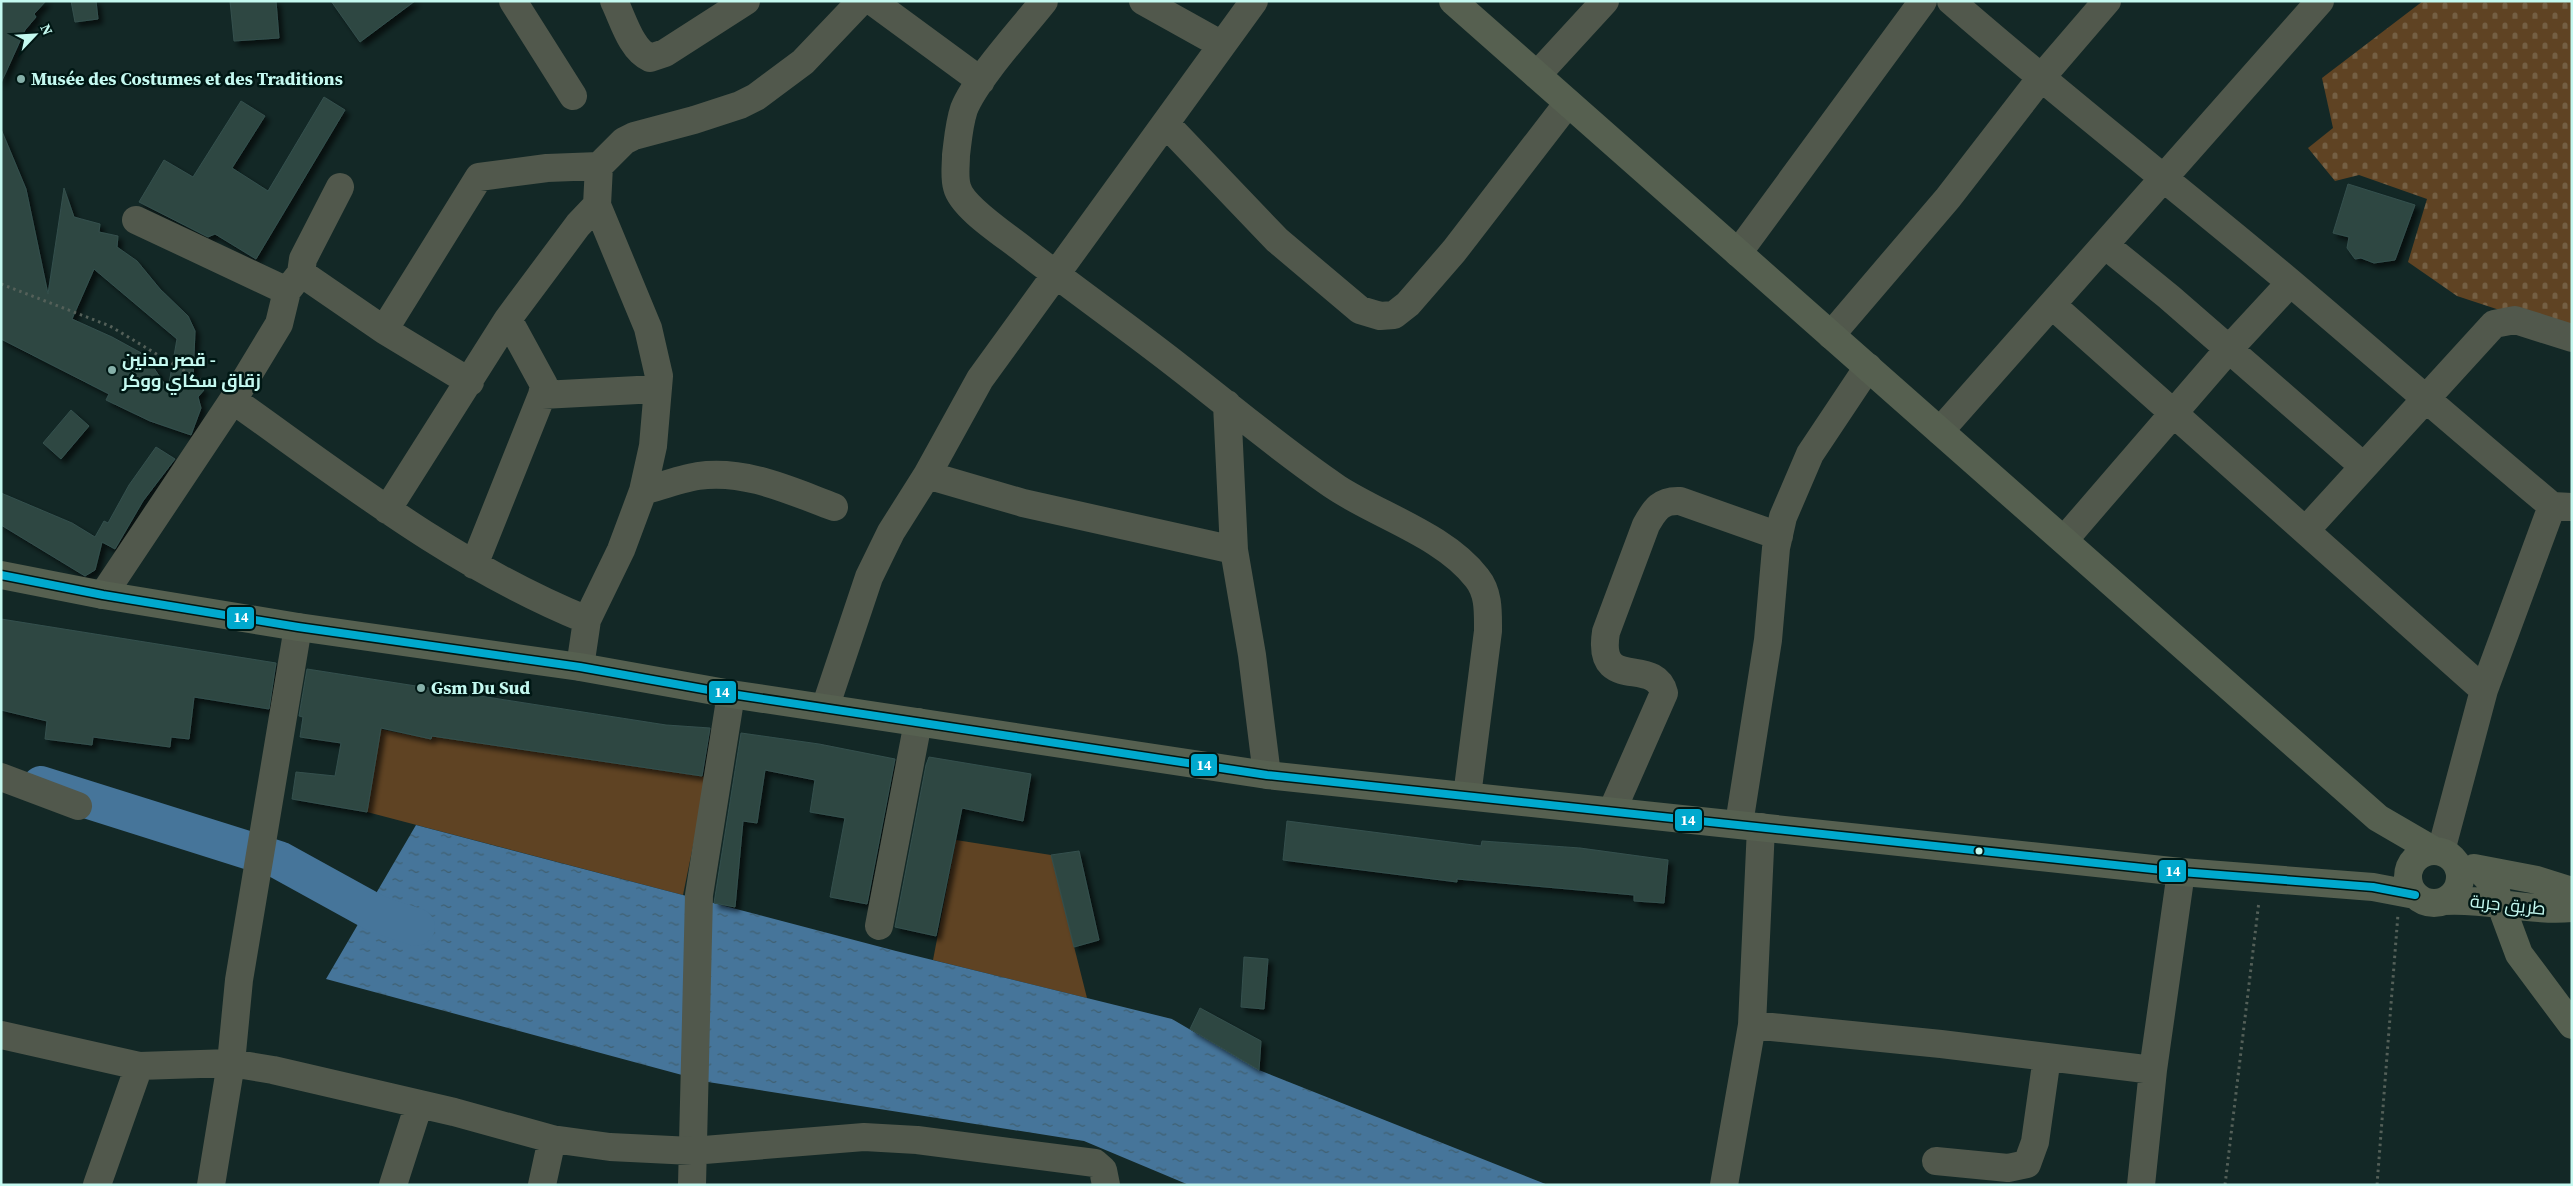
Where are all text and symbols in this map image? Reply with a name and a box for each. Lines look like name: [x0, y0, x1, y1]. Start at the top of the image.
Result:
north arrow: [10, 10, 60, 60]
text: N: [36, 21, 58, 38]
place label: Musée des Costumes et des Traditions: [31, 66, 343, 91]
marker: Musée des Costumes et des Traditions: [15, 73, 27, 85]
place label: قصر مدنين - زقاق سكاي ووكر: [121, 347, 261, 395]
marker: قصر مدنين - زقاق سكاي ووكر: [106, 364, 118, 376]
line badge: 14: [226, 606, 255, 630]
text: 14: [233, 607, 249, 627]
place label: Gsm Du Sud: [431, 675, 530, 700]
line badge: 14: [708, 680, 737, 704]
marker: Gsm Du Sud: [415, 682, 427, 694]
text: 14: [714, 682, 730, 702]
line badge: 14: [1190, 753, 1218, 777]
text: 14: [1196, 755, 1212, 775]
line badge: 14: [1674, 808, 1703, 832]
text: 14: [1680, 810, 1696, 830]
unlabelled marker: [1974, 846, 1984, 856]
line badge: 14: [2158, 859, 2187, 883]
text: 14: [2165, 861, 2181, 881]
street label: طريق جربة: [2469, 888, 2547, 921]

